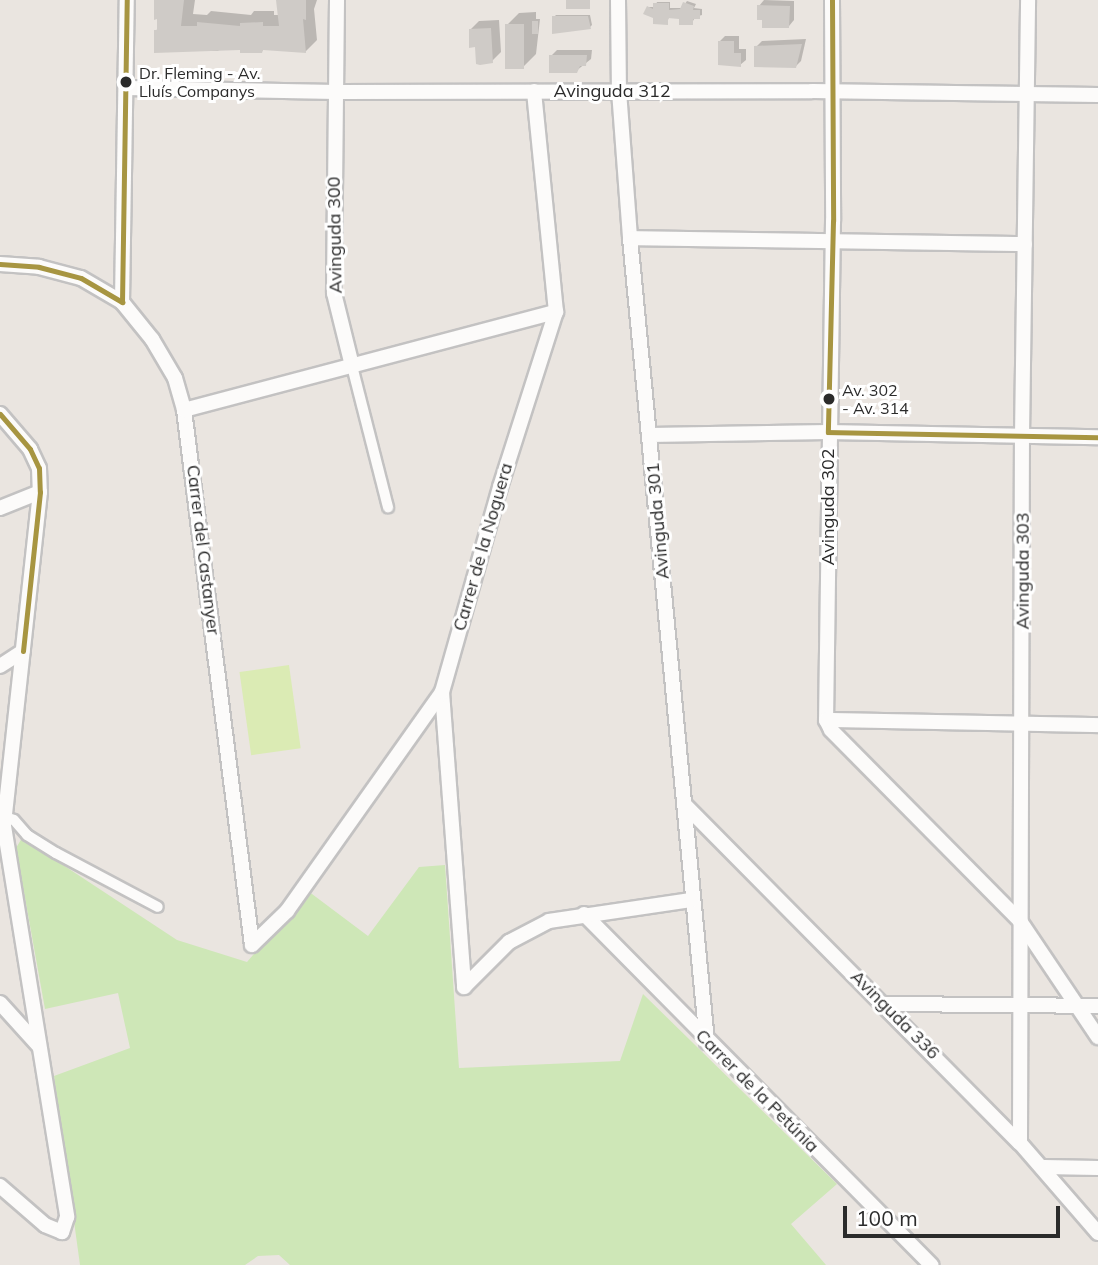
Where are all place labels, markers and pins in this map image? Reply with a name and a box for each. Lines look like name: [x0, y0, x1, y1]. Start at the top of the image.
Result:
place label: Dr. Fleming - Av. Lluís Companys: [139, 63, 261, 101]
marker: Dr. Fleming - Av. Lluís Companys: [119, 75, 133, 89]
place label: Av. 302 - Av. 314: [842, 380, 909, 418]
marker: Av. 302 - Av. 314: [822, 392, 836, 406]

